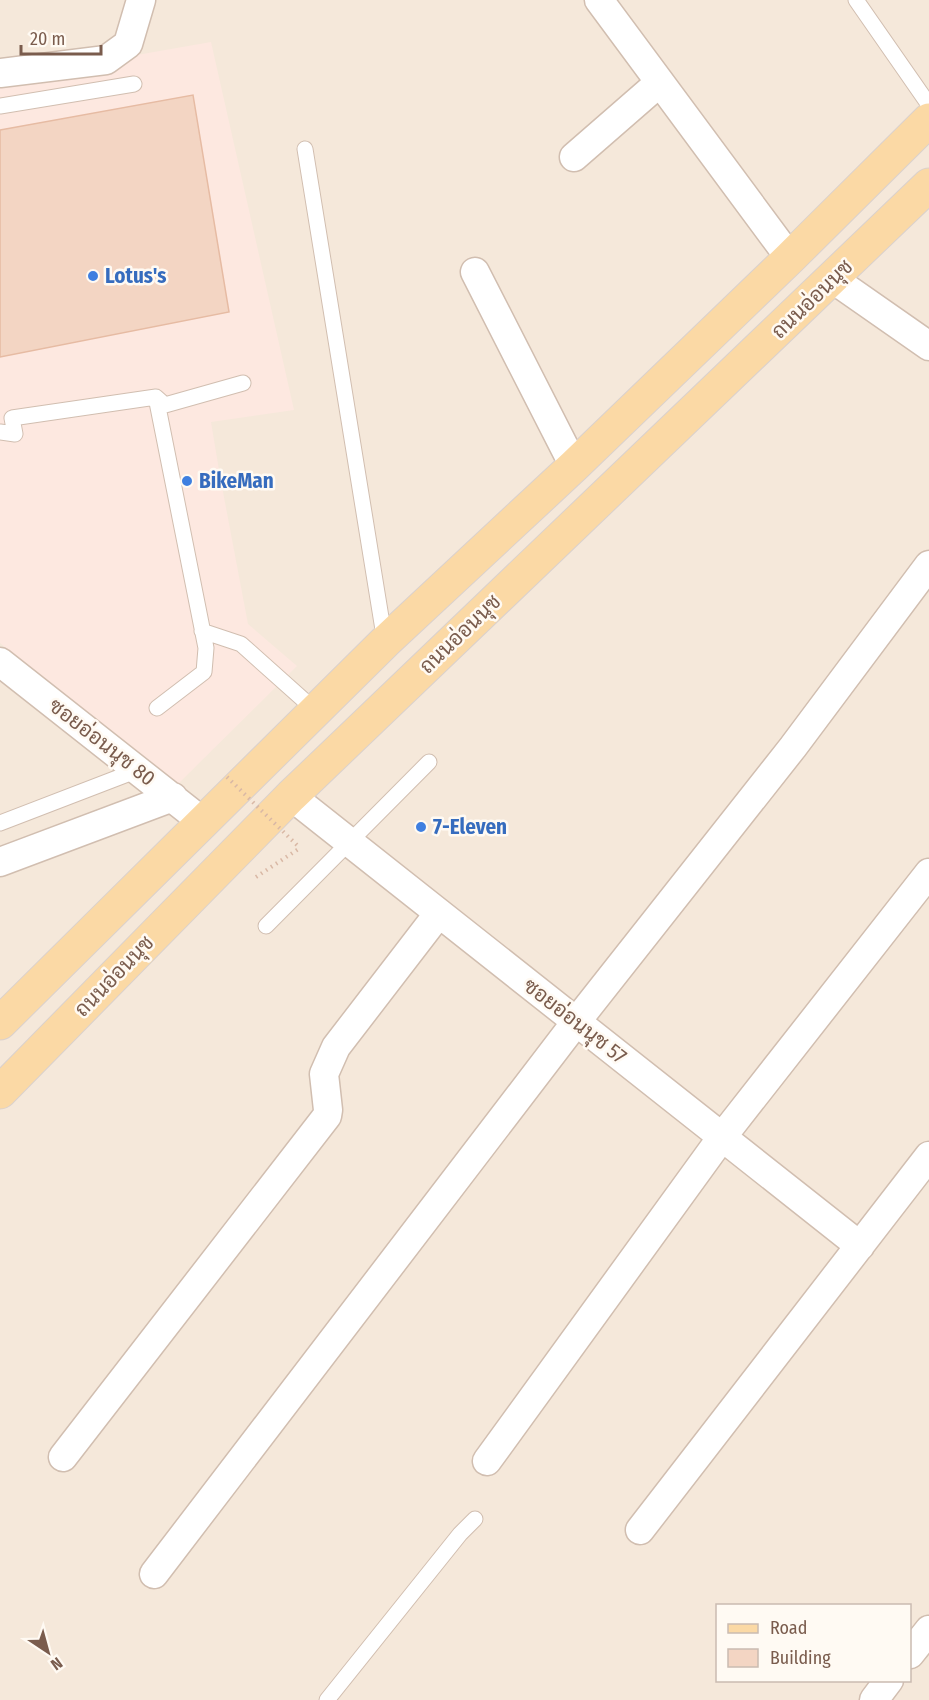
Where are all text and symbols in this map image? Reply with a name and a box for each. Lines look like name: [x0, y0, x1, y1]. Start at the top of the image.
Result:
scale bar: [21, 18, 100, 56]
text: 20 m: [30, 28, 65, 50]
street label: ถนนอ่อนนุช: [766, 254, 859, 345]
place label: Lotus's: [105, 263, 166, 289]
marker: Lotus's: [86, 269, 100, 283]
place label: BikeMan: [199, 468, 274, 494]
marker: BikeMan: [180, 474, 194, 488]
street label: ถนนอ่อนนุช: [414, 589, 507, 680]
street label: ซอยอ่อนนุช 80: [43, 692, 160, 792]
place label: 7-Eleven: [433, 814, 507, 840]
marker: 7-Eleven: [414, 820, 428, 834]
street label: ถนนอ่อนนุช: [69, 930, 160, 1023]
street label: ซอยอ่อนนุช 57: [518, 973, 632, 1070]
legend: [716, 1604, 911, 1682]
text: Road: [770, 1617, 807, 1639]
north arrow: [18, 1622, 78, 1682]
text: Building: [770, 1647, 831, 1669]
text: N: [47, 1653, 66, 1674]

